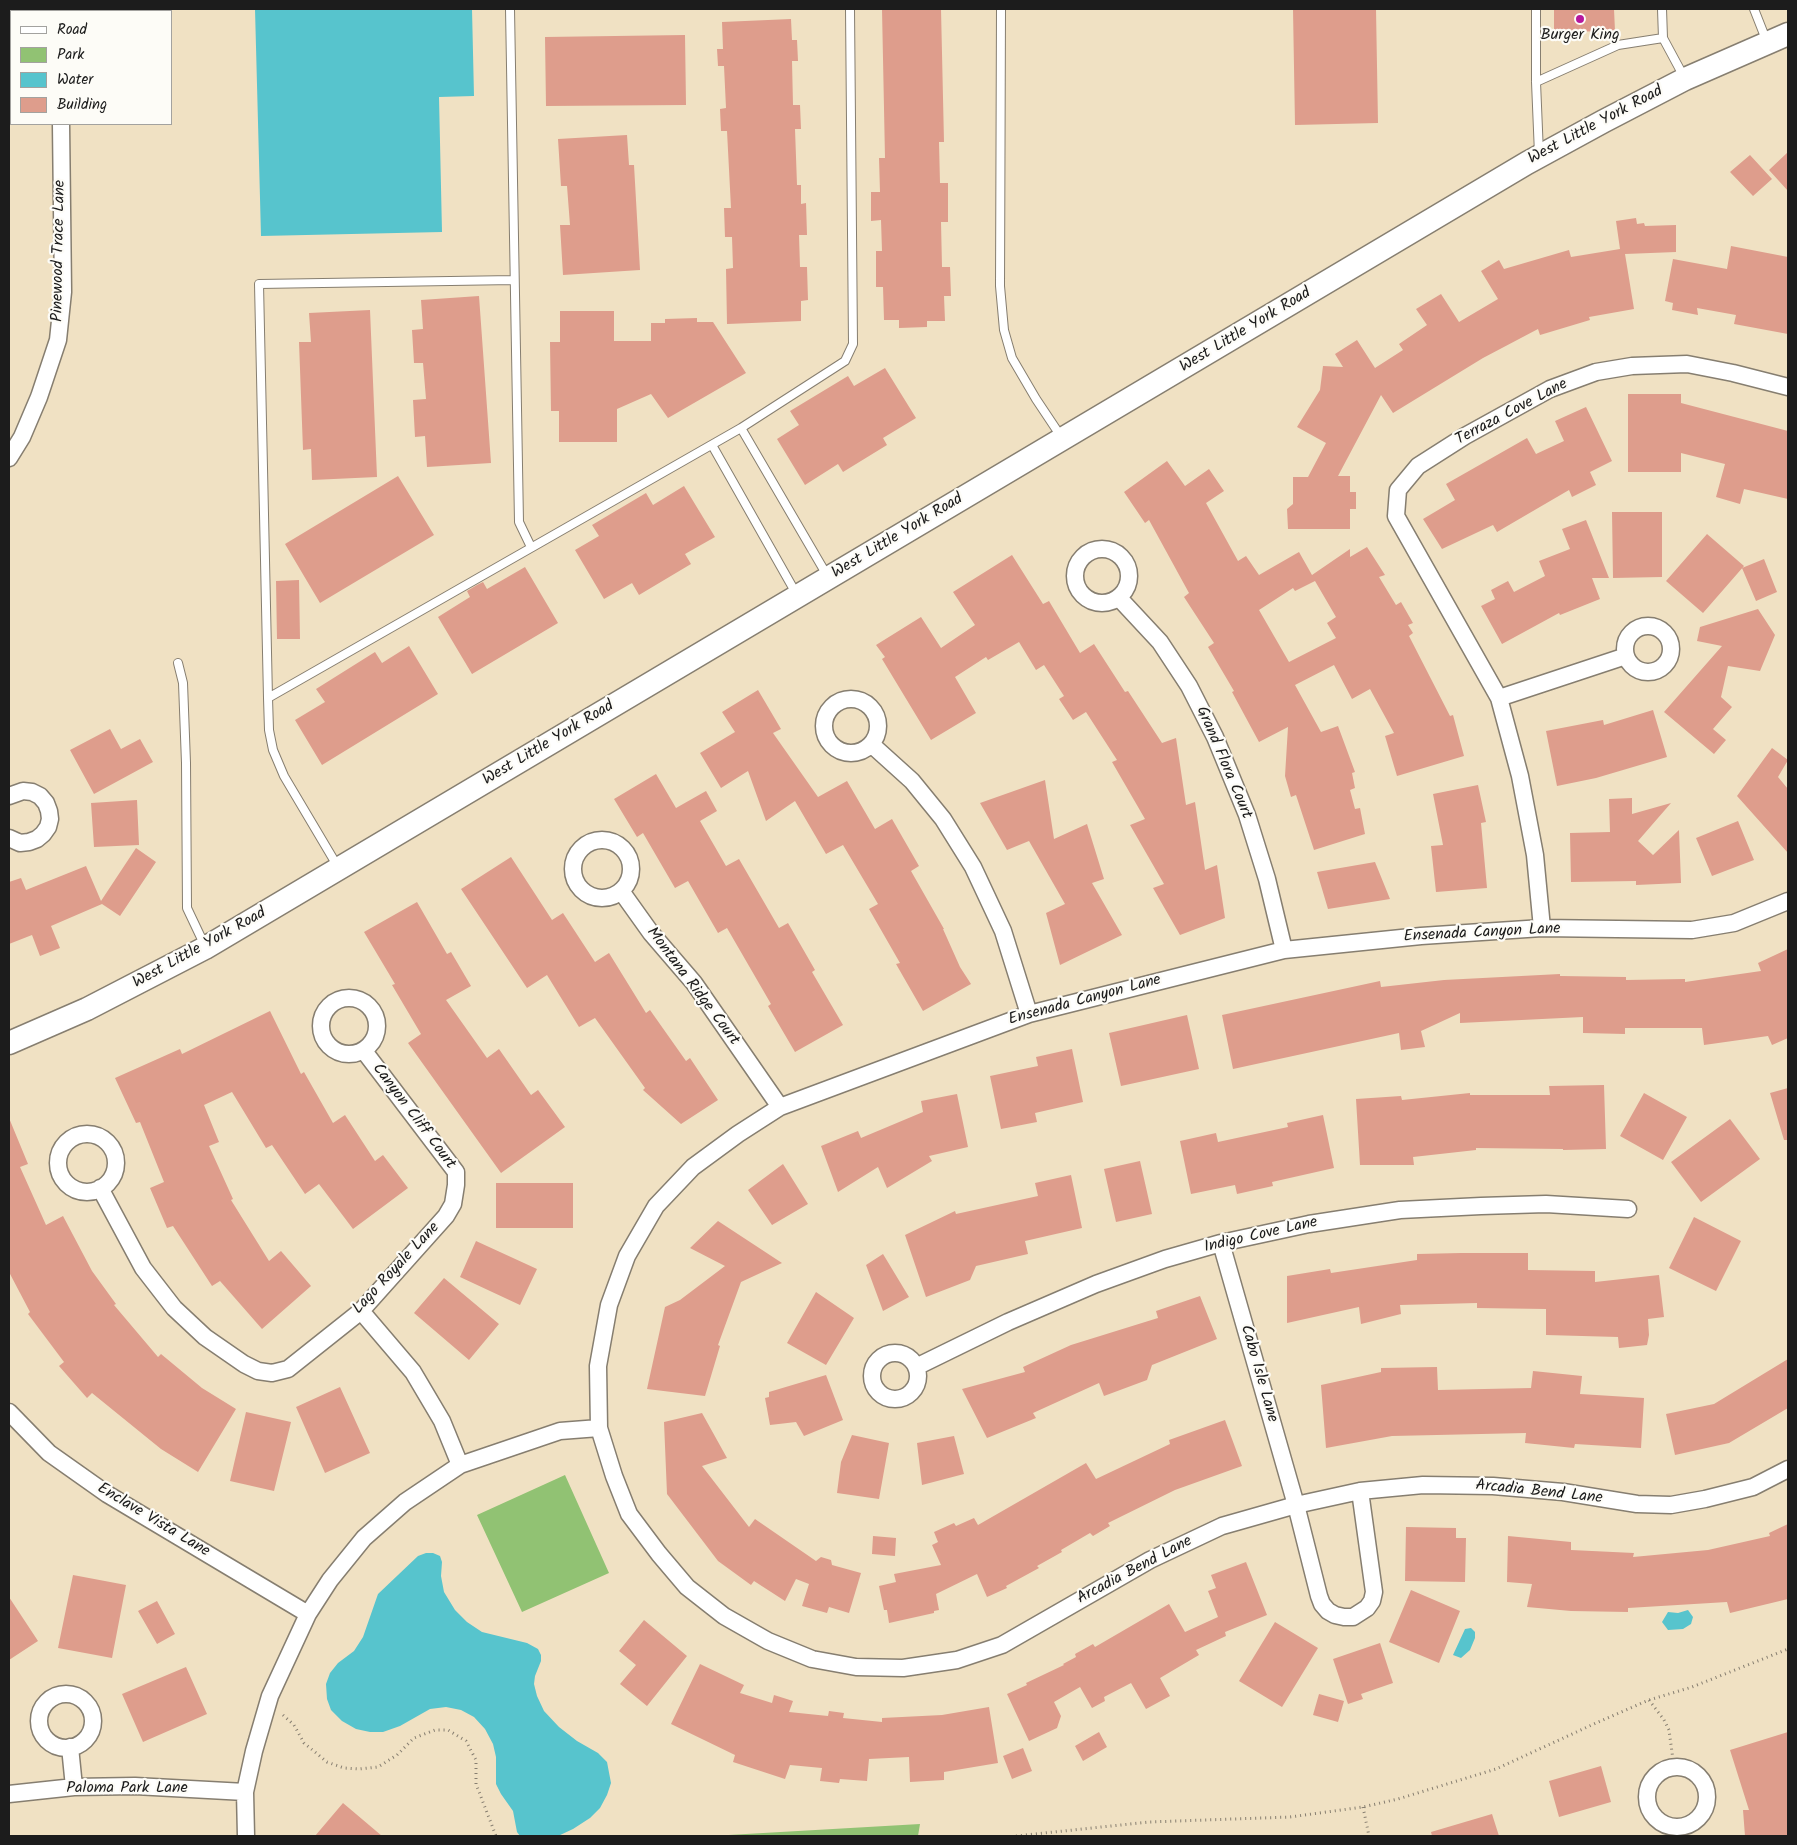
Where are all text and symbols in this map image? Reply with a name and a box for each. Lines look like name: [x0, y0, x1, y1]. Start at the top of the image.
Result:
legend: [10, 10, 172, 125]
marker: Burger King: [1574, 13, 1586, 25]
text: Road: [57, 18, 87, 42]
place label: Burger King: [1540, 26, 1620, 46]
text: Park: [57, 43, 84, 67]
text: Water: [57, 68, 93, 92]
street label: West Little York Road: [1526, 82, 1666, 170]
text: Building: [57, 93, 107, 117]
street label: Pinewood Trace Lane: [49, 180, 71, 322]
street label: West Little York Road: [1177, 284, 1315, 378]
street label: Terraza Cove Lane: [1453, 375, 1571, 451]
street label: West Little York Road: [829, 490, 967, 584]
street label: West Little York Road: [480, 697, 618, 791]
street label: Grand Flora Court: [1191, 704, 1255, 822]
street label: West Little York Road: [130, 904, 270, 994]
street label: Ensenada Canyon Lane: [1403, 920, 1561, 948]
street label: Montana Ridge Court: [641, 924, 743, 1050]
street label: Ensenada Canyon Lane: [1007, 971, 1163, 1031]
street label: Canyon Cliff Court: [367, 1060, 459, 1174]
street label: Indigo Cove Lane: [1202, 1214, 1320, 1258]
street label: Lago Royale Lane: [350, 1219, 444, 1319]
street label: Cabo Isle Lane: [1235, 1323, 1281, 1425]
street label: Arcadia Bend Lane: [1475, 1477, 1603, 1509]
street label: Enclave Vista Lane: [93, 1480, 213, 1562]
street label: Arcadia Bend Lane: [1074, 1533, 1196, 1609]
street label: Paloma Park Lane: [66, 1779, 188, 1799]

